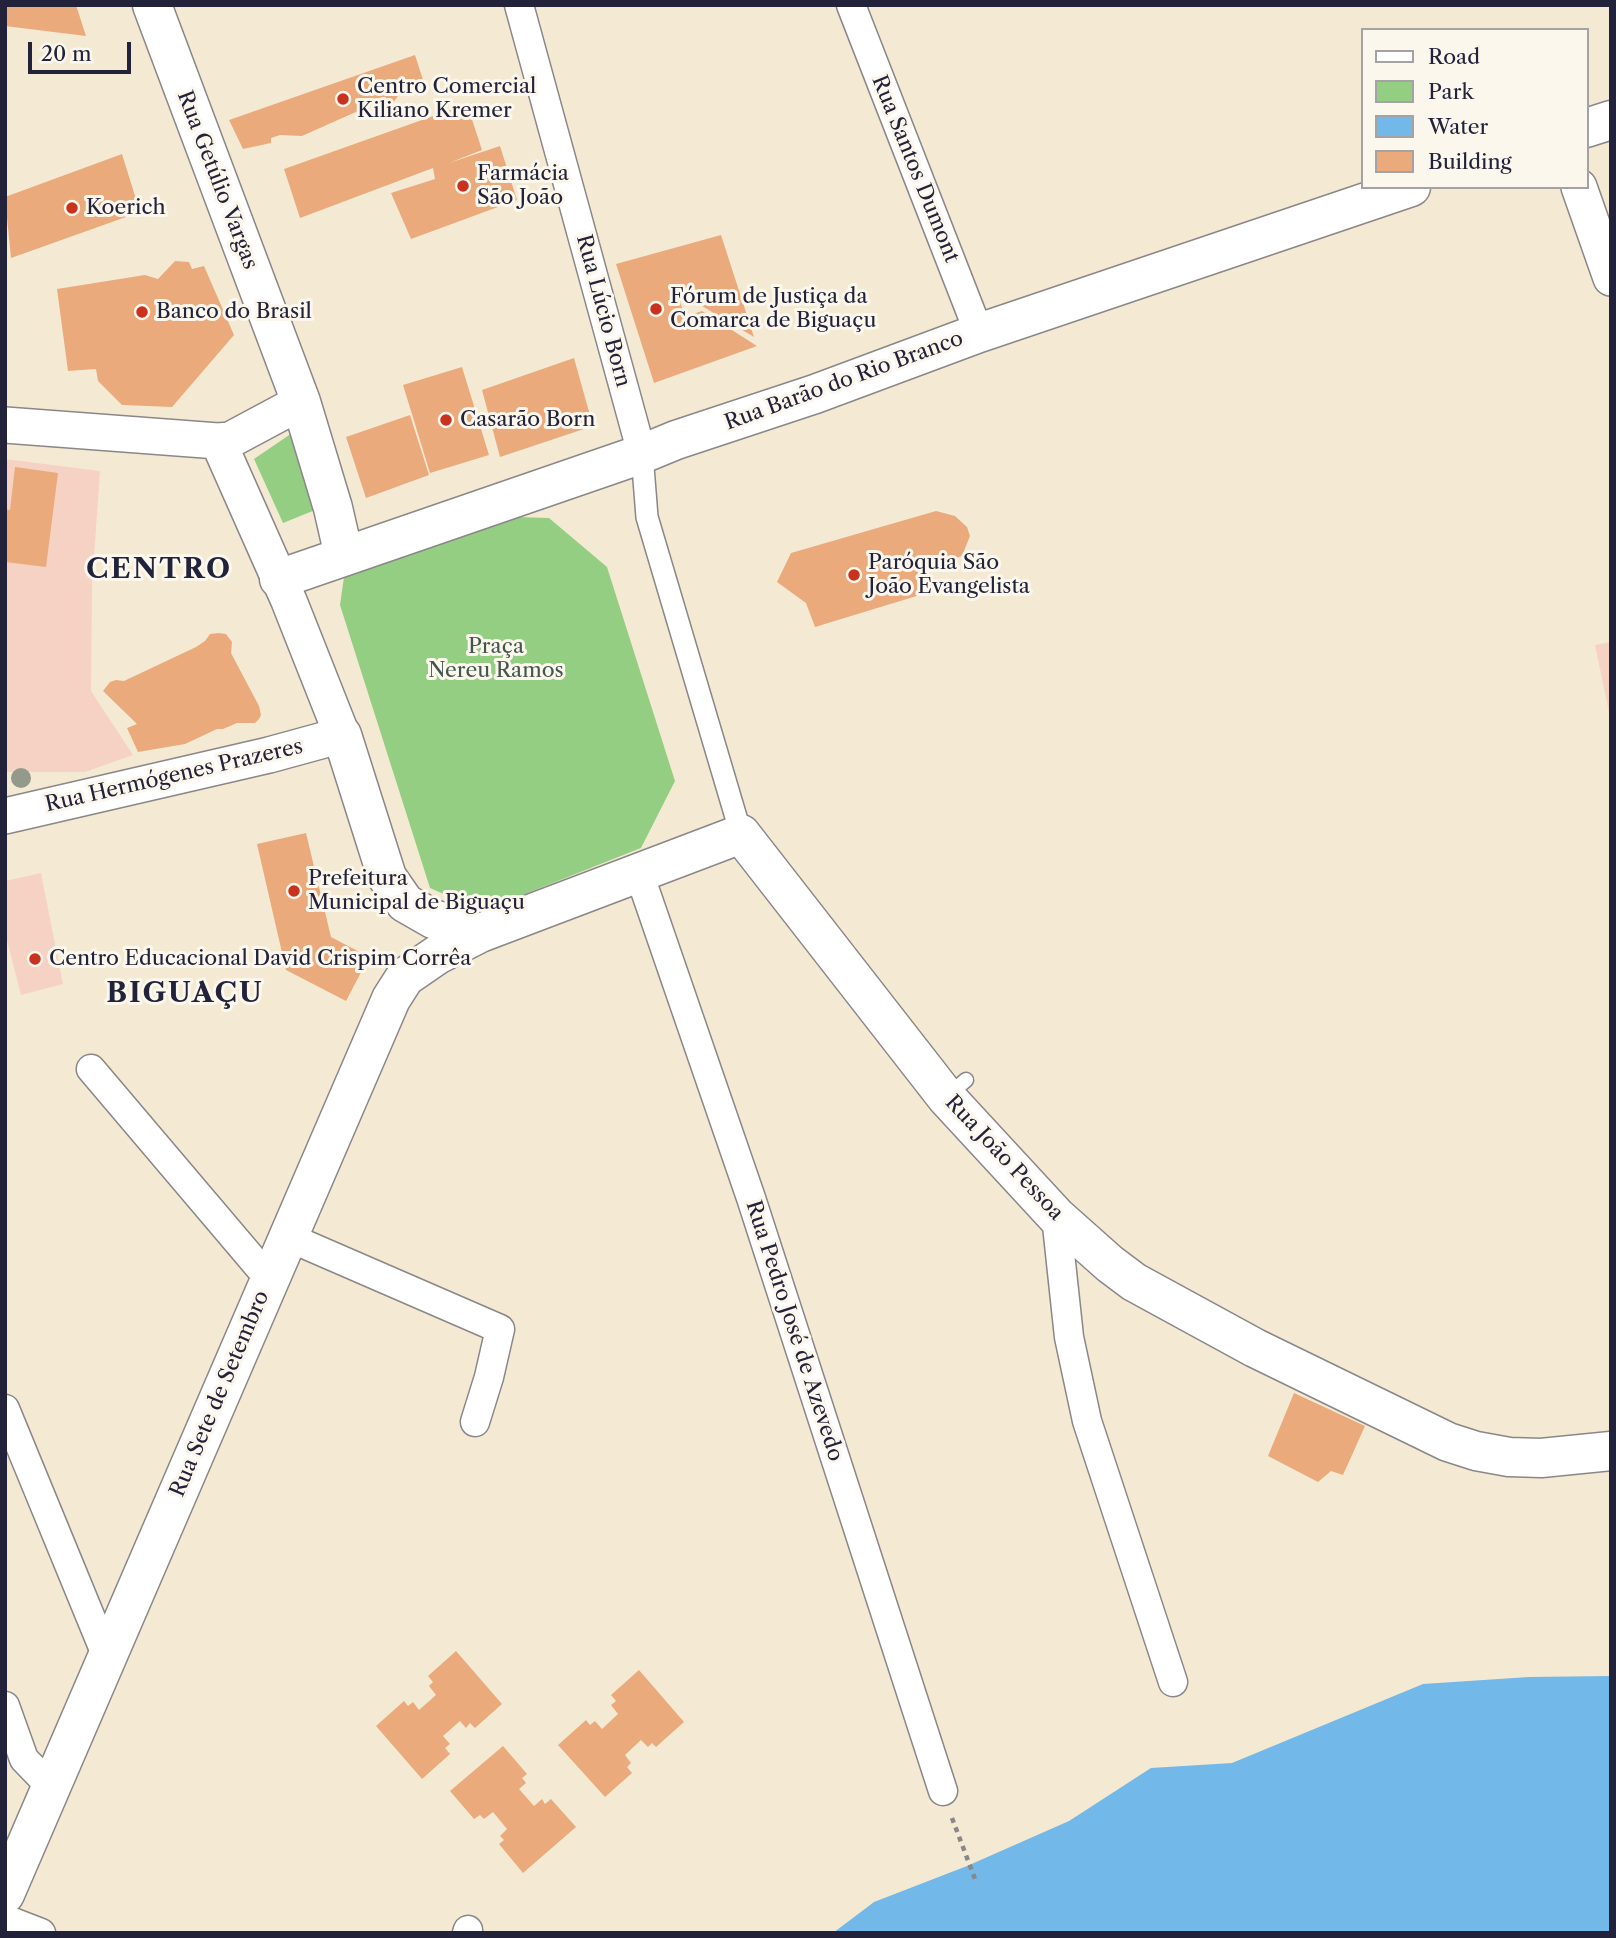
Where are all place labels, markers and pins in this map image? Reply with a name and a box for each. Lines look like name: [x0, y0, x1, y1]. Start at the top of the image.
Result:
place label: Centro Comercial Kiliano Kremer: [357, 74, 536, 124]
marker: Centro Comercial Kiliano Kremer: [335, 91, 351, 107]
place label: Farmácia São João: [477, 161, 569, 211]
marker: Farmácia São João: [455, 178, 471, 194]
place label: Koerich: [86, 195, 166, 221]
marker: Koerich: [64, 200, 80, 216]
place label: Fórum de Justiça da Comarca de Biguaçu: [670, 284, 876, 334]
place label: Banco do Brasil: [156, 299, 312, 325]
marker: Fórum de Justiça da Comarca de Biguaçu: [648, 301, 664, 317]
marker: Banco do Brasil: [134, 304, 150, 320]
place label: Casarão Born: [460, 407, 595, 433]
marker: Casarão Born: [438, 412, 454, 428]
place label: Paróquia São João Evangelista: [868, 550, 1030, 600]
marker: Paróquia São João Evangelista: [846, 567, 862, 583]
place label: Prefeitura Municipal de Biguaçu: [308, 866, 525, 916]
marker: Prefeitura Municipal de Biguaçu: [286, 883, 302, 899]
place label: Centro Educacional David Crispim Corrêa: [49, 946, 471, 972]
marker: Centro Educacional David Crispim Corrêa: [27, 951, 43, 967]

